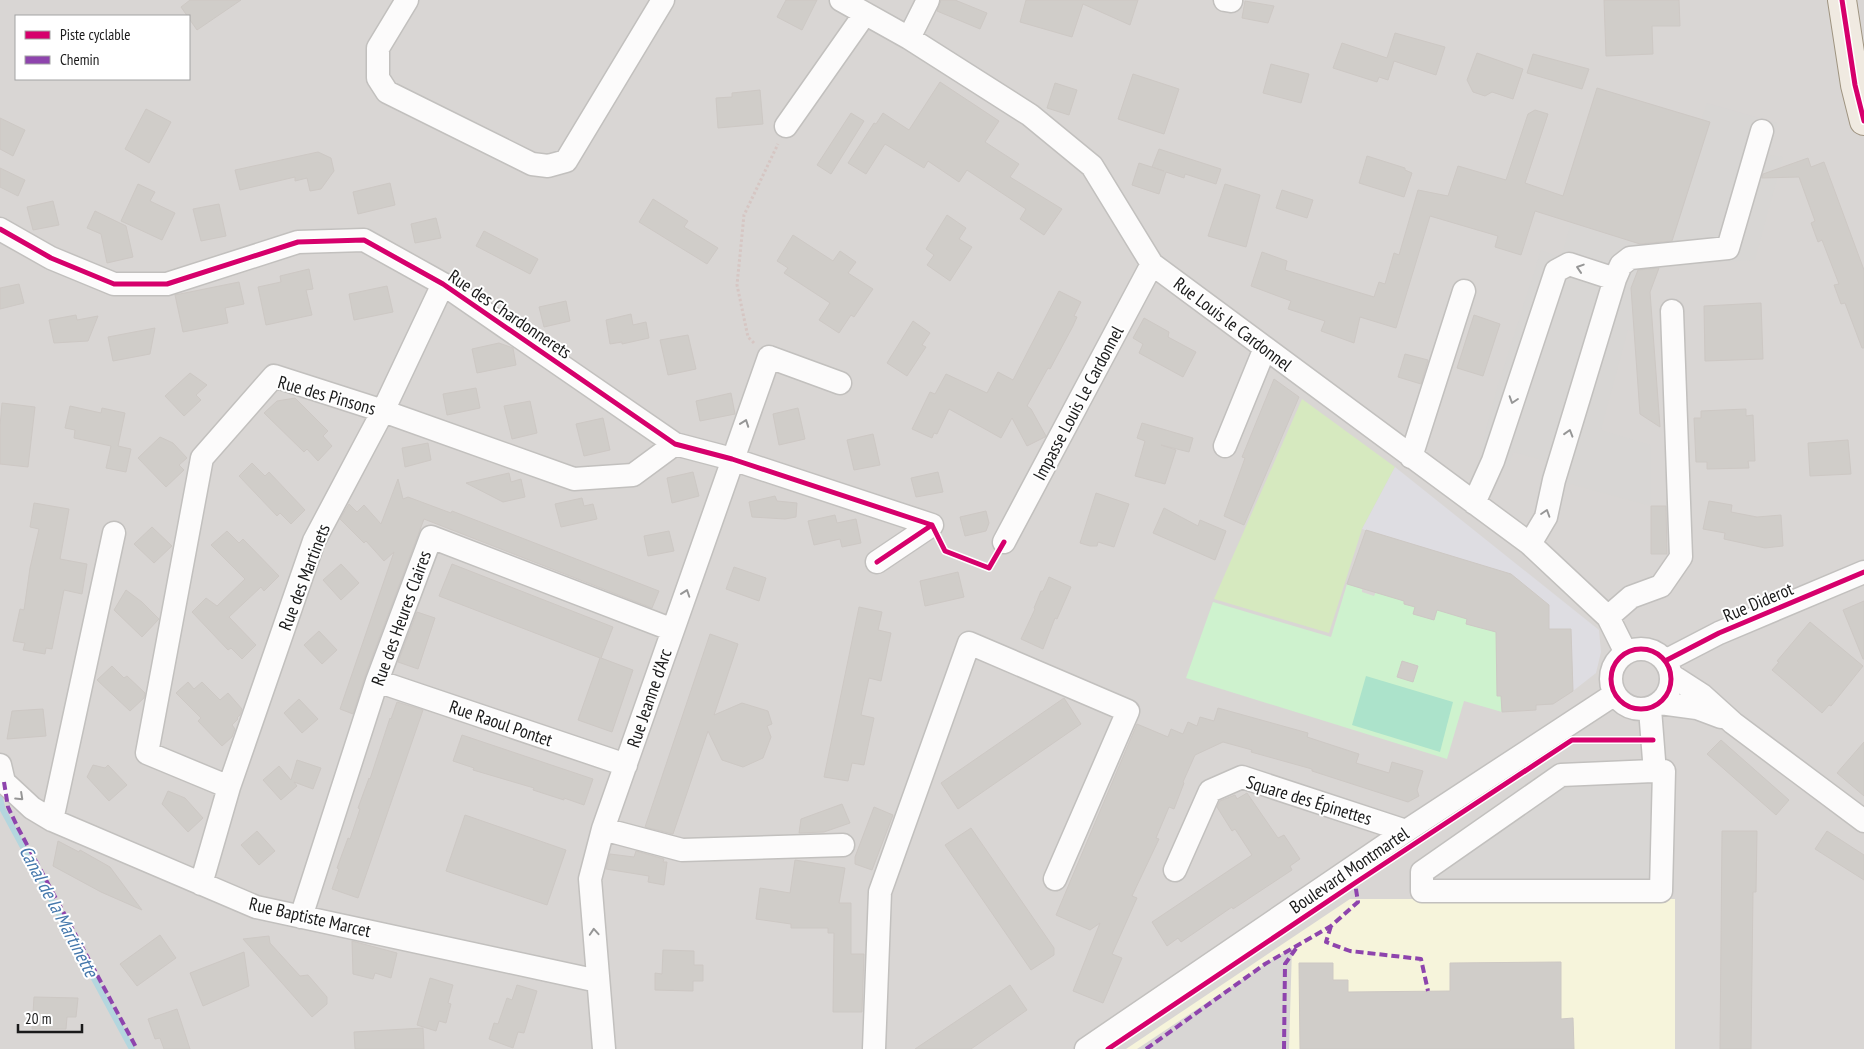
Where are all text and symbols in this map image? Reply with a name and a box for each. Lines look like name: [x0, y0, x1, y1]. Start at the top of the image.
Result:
legend: [15, 15, 190, 80]
text: Piste cyclable: [60, 25, 130, 44]
text: Chemin: [60, 50, 99, 69]
one-way arrow: [1577, 263, 1585, 273]
street label: Rue des Chardonnerets: [444, 264, 576, 364]
street label: Rue Louis le Cardonnel: [1169, 272, 1297, 377]
street label: Impasse Louis Le Cardonnel: [1028, 321, 1129, 484]
street label: Rue des Pinsons: [275, 370, 379, 420]
one-way arrow: [1509, 396, 1519, 404]
one-way arrow: [739, 419, 749, 428]
one-way arrow: [1563, 430, 1573, 438]
one-way arrow: [1540, 510, 1550, 518]
street label: Rue des Martinets: [273, 521, 335, 633]
street label: Rue des Heures Claires: [366, 547, 436, 689]
street label: Rue Diderot: [1719, 577, 1797, 627]
one-way arrow: [680, 589, 690, 598]
street label: Rue Jeanne d'Arc: [621, 645, 677, 750]
street label: Rue Raoul Pontet: [446, 695, 556, 751]
street label: Square des Épinettes: [1244, 770, 1374, 830]
one-way arrow: [15, 791, 24, 800]
street label: Boulevard Montmartel: [1285, 821, 1414, 918]
water label: Canal de la Martinette: [14, 841, 104, 982]
street label: Rue Baptiste Marcet: [247, 892, 373, 942]
one-way arrow: [589, 928, 600, 936]
scale bar: [18, 1002, 81, 1034]
text: 20 m: [25, 1009, 51, 1028]

